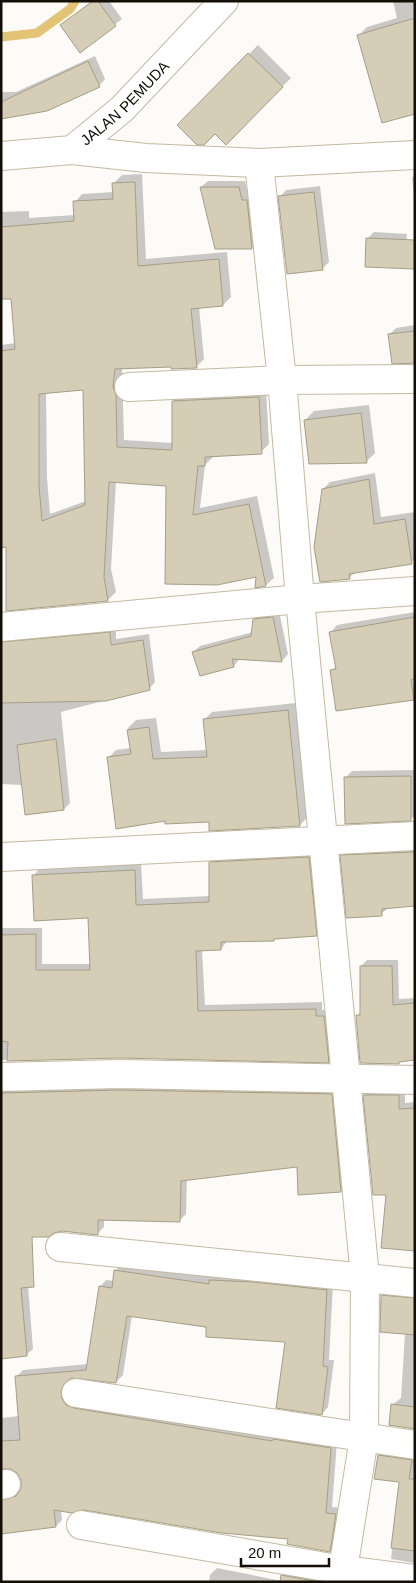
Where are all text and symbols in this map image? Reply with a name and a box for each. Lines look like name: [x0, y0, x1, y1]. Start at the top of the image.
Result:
street label: JALAN PEMUDA: [77, 57, 172, 148]
scale bar: [241, 1536, 328, 1568]
text: 20 m: [248, 1544, 281, 1561]

